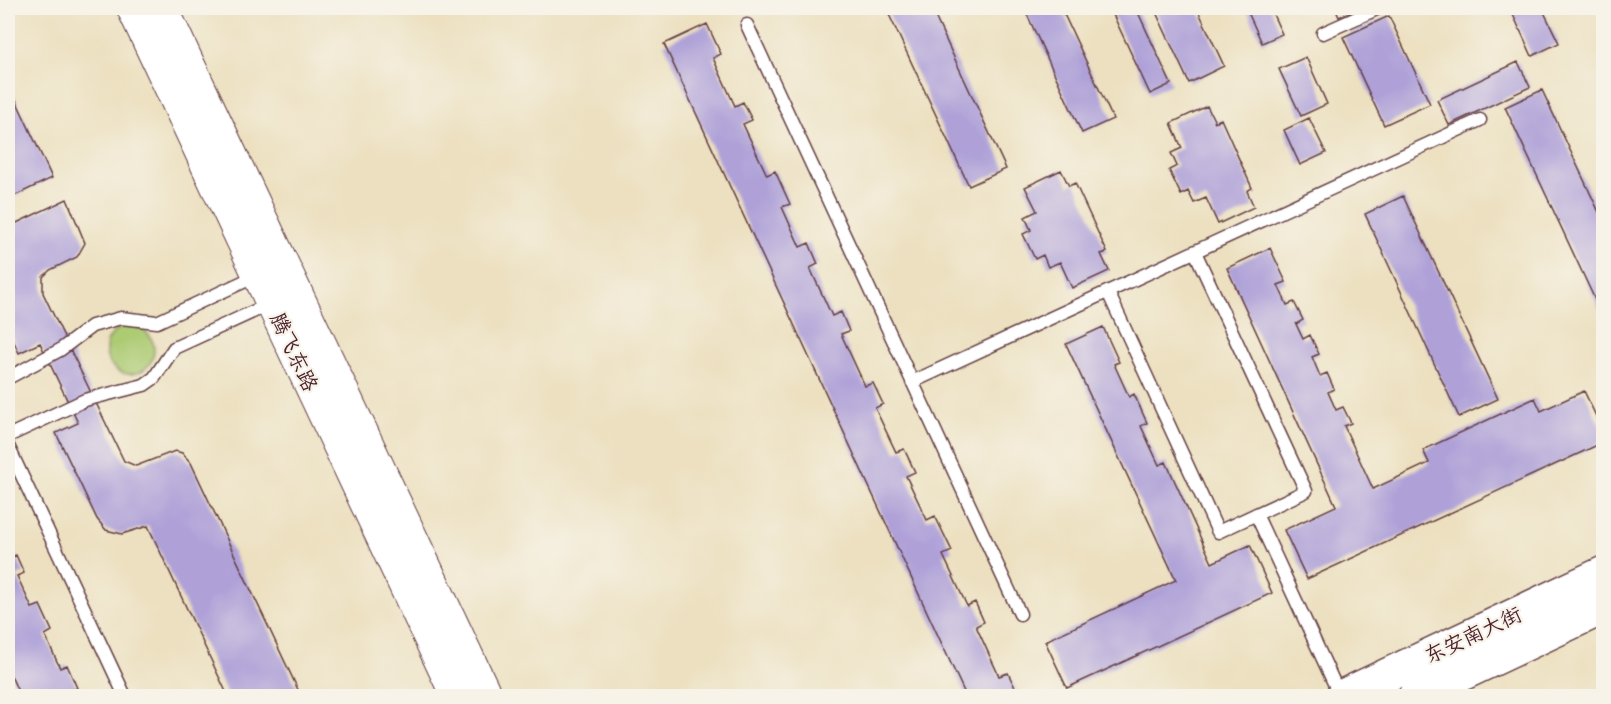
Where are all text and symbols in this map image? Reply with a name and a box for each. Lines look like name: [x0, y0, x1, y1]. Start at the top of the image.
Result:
street label: 腾飞东路: [263, 308, 324, 396]
street label: 东安南大街: [1420, 600, 1527, 671]

